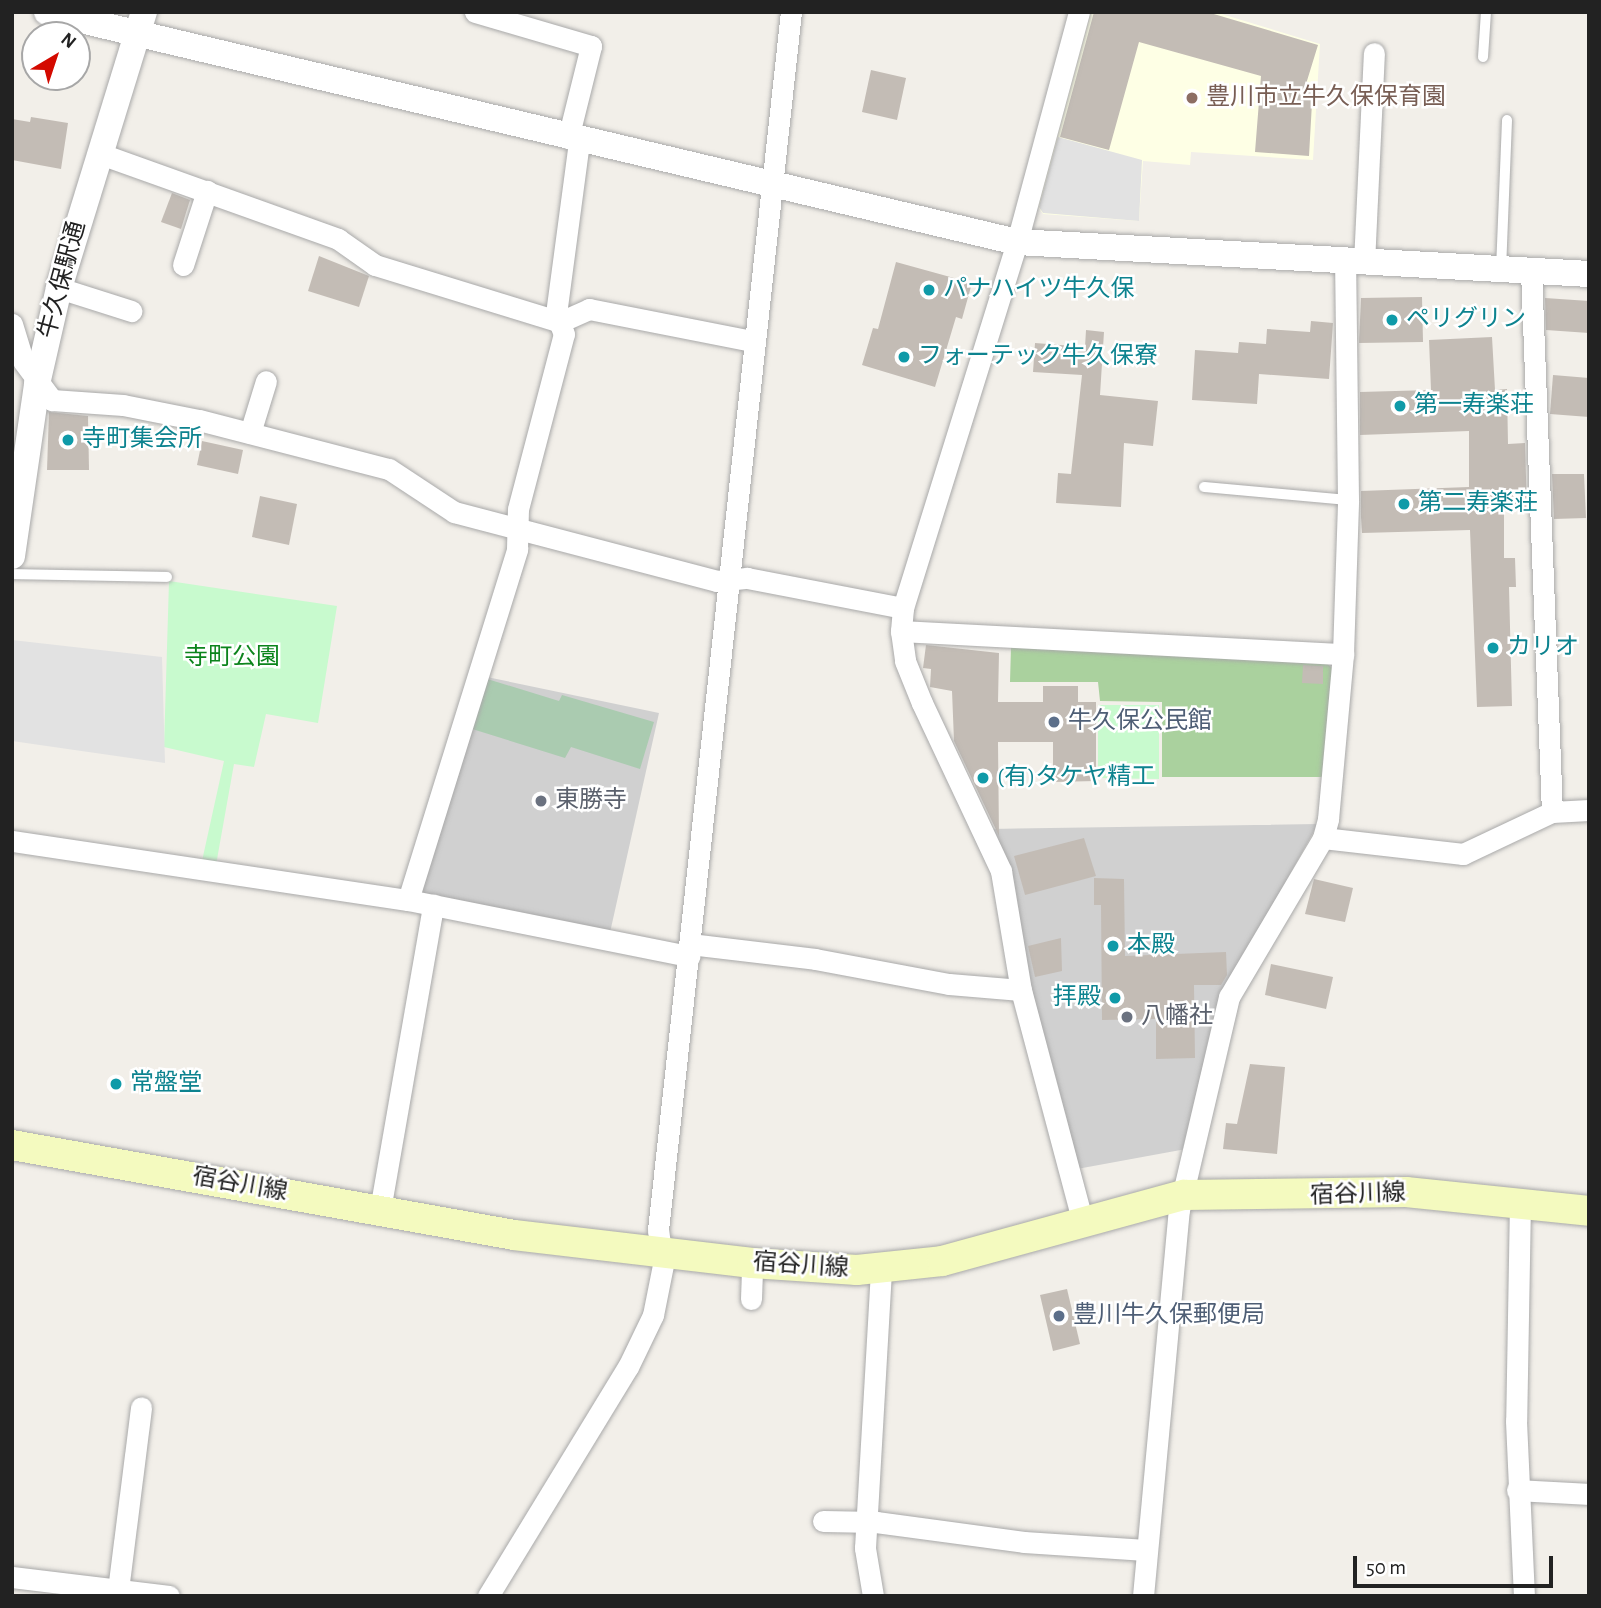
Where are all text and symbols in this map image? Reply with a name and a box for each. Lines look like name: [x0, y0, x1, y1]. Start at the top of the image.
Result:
north arrow: [21, 21, 91, 91]
text: N: [57, 29, 79, 52]
place label: 豊川市立牛久保保育園: [1206, 84, 1446, 112]
marker: 豊川市立牛久保保育園: [1184, 90, 1200, 106]
street label: 牛久保駅通: [34, 218, 92, 342]
place label: パナハイツ牛久保: [943, 276, 1135, 304]
marker: パナハイツ牛久保: [921, 282, 937, 298]
place label: ペリグリン: [1406, 306, 1526, 334]
marker: ペリグリン: [1384, 312, 1400, 328]
place label: フォーテック牛久保寮: [918, 343, 1158, 371]
marker: フォーテック牛久保寮: [896, 349, 912, 365]
place label: 第一寿楽荘: [1414, 392, 1534, 420]
marker: 第一寿楽荘: [1392, 398, 1408, 414]
place label: 寺町集会所: [82, 426, 202, 454]
marker: 寺町集会所: [60, 432, 76, 448]
place label: 第二寿楽荘: [1418, 490, 1538, 518]
marker: 第二寿楽荘: [1396, 496, 1412, 512]
place label: カリオ: [1507, 634, 1579, 662]
marker: カリオ: [1485, 640, 1501, 656]
park label: 寺町公園: [184, 644, 280, 672]
place label: 牛久保公民館: [1068, 708, 1212, 736]
marker: 牛久保公民館: [1046, 714, 1062, 730]
place label: (有)タケヤ精工: [997, 764, 1155, 792]
marker: (有)タケヤ精工: [975, 770, 991, 786]
place label: 東勝寺: [555, 787, 627, 815]
marker: 東勝寺: [533, 793, 549, 809]
place label: 本殿: [1127, 932, 1175, 960]
marker: 本殿: [1105, 938, 1121, 954]
place label: 拝殿: [1053, 984, 1101, 1012]
marker: 拝殿: [1107, 990, 1123, 1006]
place label: 八幡社: [1141, 1003, 1213, 1031]
marker: 八幡社: [1119, 1009, 1135, 1025]
place label: 常盤堂: [130, 1070, 202, 1098]
marker: 常盤堂: [108, 1076, 124, 1092]
street label: 宿谷川線: [190, 1162, 290, 1208]
street label: 宿谷川線: [1310, 1179, 1406, 1211]
street label: 宿谷川線: [752, 1248, 850, 1284]
place label: 豊川牛久保郵便局: [1073, 1302, 1265, 1330]
marker: 豊川牛久保郵便局: [1051, 1308, 1067, 1324]
scale bar: [1356, 1542, 1556, 1586]
text: 50 m: [1366, 1557, 1406, 1578]

